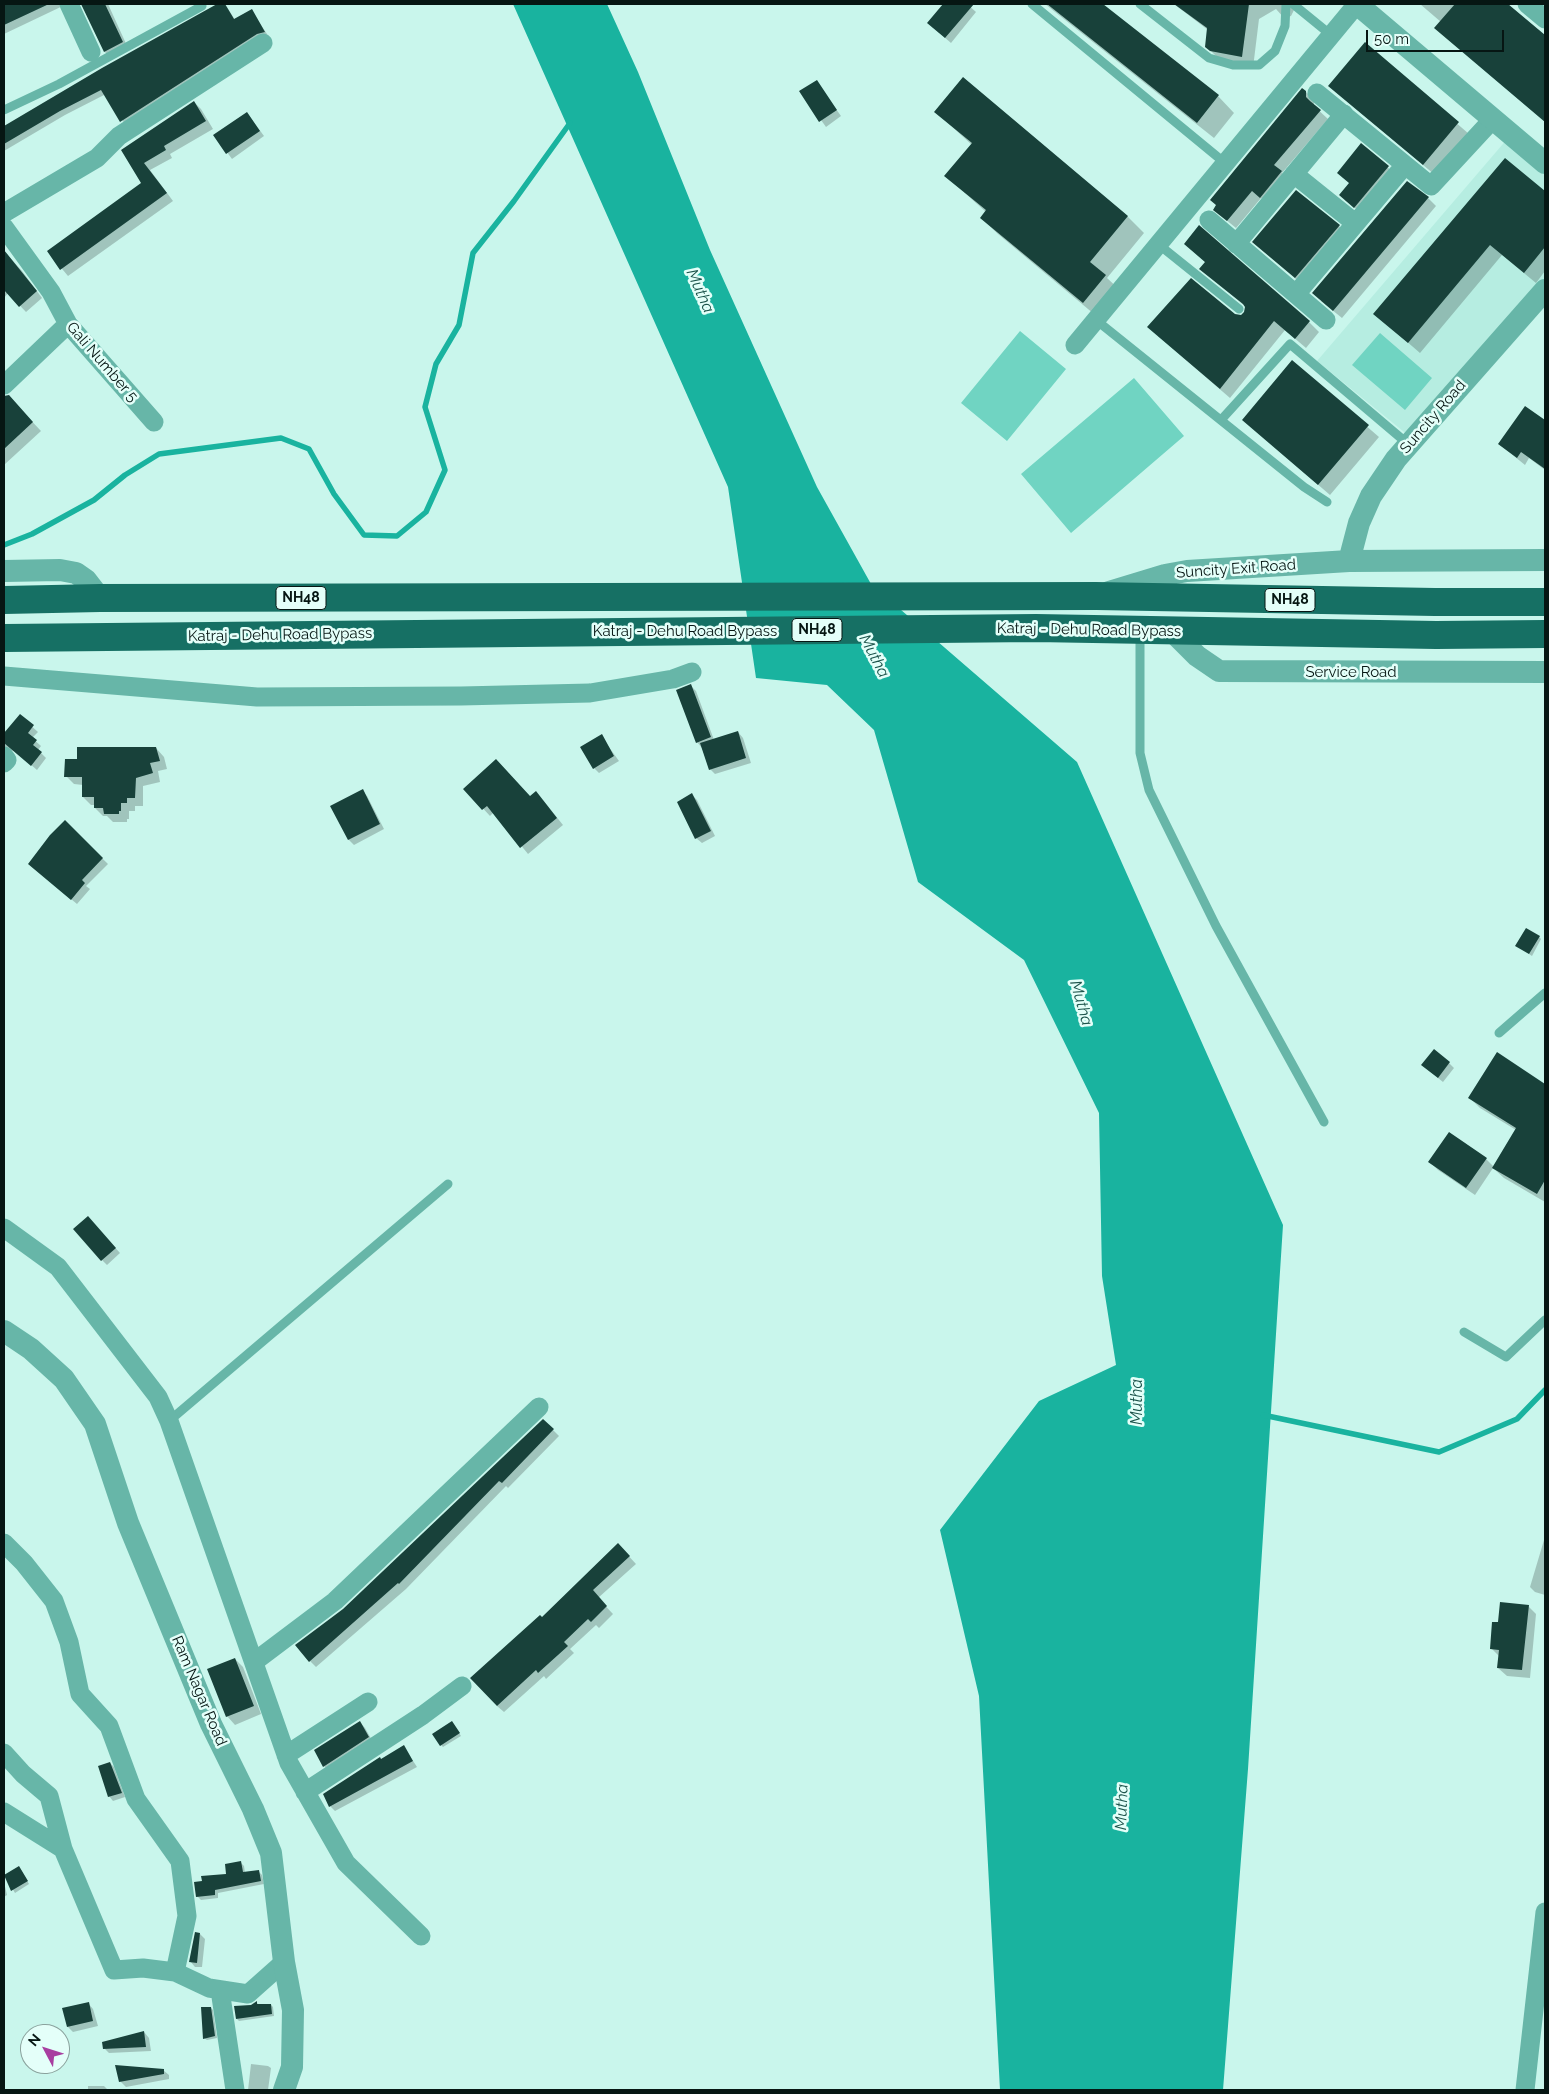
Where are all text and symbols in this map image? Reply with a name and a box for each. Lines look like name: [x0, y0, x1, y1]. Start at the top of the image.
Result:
scale bar: [1369, 20, 1506, 52]
text: 50 m: [1374, 30, 1409, 48]
water label: Mutha: [682, 266, 718, 316]
street label: Gali Number 5: [63, 318, 141, 406]
street label: Suncity Road: [1396, 377, 1470, 457]
street label: Suncity Exit Road: [1175, 556, 1297, 582]
road number: NH48: [276, 586, 326, 610]
road number: NH48: [1265, 588, 1315, 612]
road number: NH48: [792, 618, 842, 642]
street label: Katraj - Dehu Road Bypass: [997, 619, 1181, 641]
street label: Katraj - Dehu Road Bypass: [593, 622, 777, 640]
street label: Katraj - Dehu Road Bypass: [188, 624, 372, 646]
water label: Mutha: [855, 631, 893, 681]
street label: Service Road: [1305, 663, 1397, 681]
water label: Mutha: [1065, 978, 1097, 1028]
water label: Mutha: [1127, 1379, 1147, 1425]
street label: Ram Nagar Road: [168, 1633, 230, 1749]
water label: Mutha: [1112, 1784, 1132, 1830]
north arrow: [20, 2024, 70, 2074]
text: N: [25, 2031, 44, 2049]

